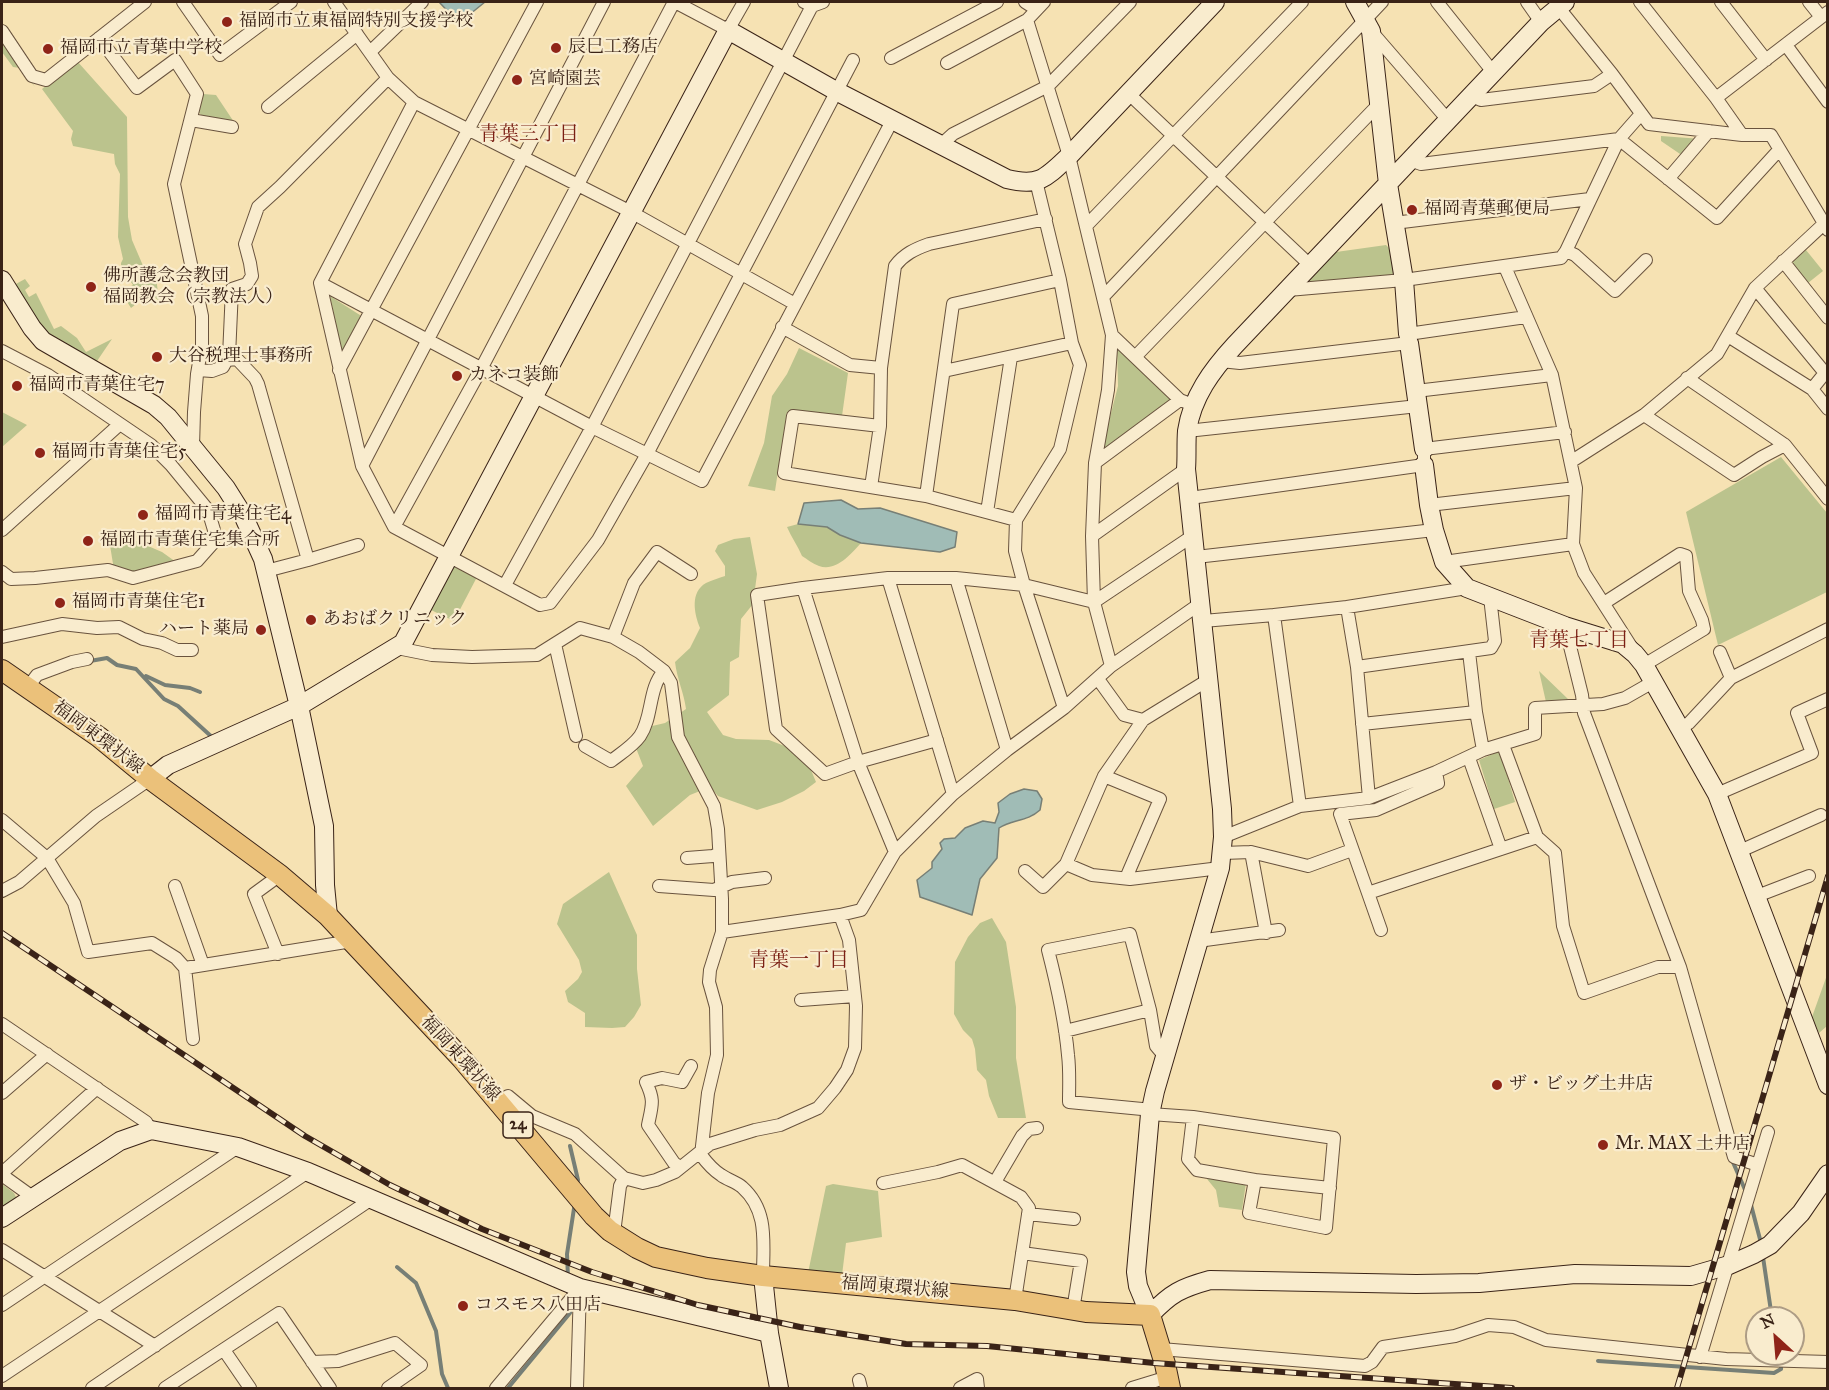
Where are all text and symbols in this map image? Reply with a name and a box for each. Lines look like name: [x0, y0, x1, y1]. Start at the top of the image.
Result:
place label: 福岡市立東福岡特別支援学校: [239, 11, 473, 33]
marker: 福岡市立東福岡特別支援学校: [220, 15, 234, 29]
place label: 辰巳工務店: [568, 37, 658, 59]
place label: 福岡市立青葉中学校: [60, 38, 222, 60]
marker: 辰巳工務店: [549, 41, 563, 55]
marker: 福岡市立青葉中学校: [41, 42, 55, 56]
place label: 宮崎園芸: [529, 69, 601, 91]
marker: 宮崎園芸: [510, 73, 524, 87]
district label: 青葉三丁目: [479, 123, 579, 147]
place label: 福岡青葉郵便局: [1424, 199, 1550, 221]
marker: 福岡青葉郵便局: [1405, 203, 1419, 217]
place label: 佛所護念会教団 福岡教会（宗教法人）: [103, 266, 283, 308]
marker: 佛所護念会教団 福岡教会（宗教法人）: [84, 280, 98, 294]
place label: 大谷税理士事務所: [169, 346, 313, 368]
marker: 大谷税理士事務所: [150, 350, 164, 364]
place label: カネコ装飾: [469, 365, 559, 387]
marker: カネコ装飾: [450, 369, 464, 383]
place label: 福岡市青葉住宅7: [29, 375, 165, 397]
marker: 福岡市青葉住宅7: [10, 379, 24, 393]
place label: 福岡市青葉住宅5: [52, 442, 186, 464]
marker: 福岡市青葉住宅5: [33, 446, 47, 460]
place label: 福岡市青葉住宅4: [155, 504, 291, 526]
marker: 福岡市青葉住宅4: [136, 508, 150, 522]
place label: 福岡市青葉住宅集合所: [100, 530, 280, 552]
marker: 福岡市青葉住宅集合所: [81, 534, 95, 548]
place label: 福岡市青葉住宅1: [72, 592, 205, 614]
marker: 福岡市青葉住宅1: [53, 596, 67, 610]
place label: あおばクリニック: [323, 609, 467, 631]
marker: あおばクリニック: [304, 613, 318, 627]
place label: ハート薬局: [159, 619, 249, 641]
marker: ハート薬局: [254, 623, 268, 637]
district label: 青葉七丁目: [1529, 629, 1629, 653]
street label: 福岡東環状線: [48, 697, 148, 779]
district label: 青葉一丁目: [749, 949, 849, 973]
street label: 福岡東環状線: [416, 1012, 504, 1106]
place label: ザ・ビッグ土井店: [1509, 1074, 1653, 1096]
marker: ザ・ビッグ土井店: [1490, 1078, 1504, 1092]
road number: 24: [503, 1112, 533, 1138]
place label: Mr. MAX 土井店: [1615, 1134, 1750, 1156]
marker: Mr. MAX 土井店: [1596, 1138, 1610, 1152]
street label: 福岡東環状線: [840, 1273, 950, 1303]
place label: コスモス八田店: [475, 1295, 601, 1317]
marker: コスモス八田店: [456, 1299, 470, 1313]
north arrow: [1745, 1306, 1805, 1366]
text: N: [1757, 1310, 1778, 1333]

